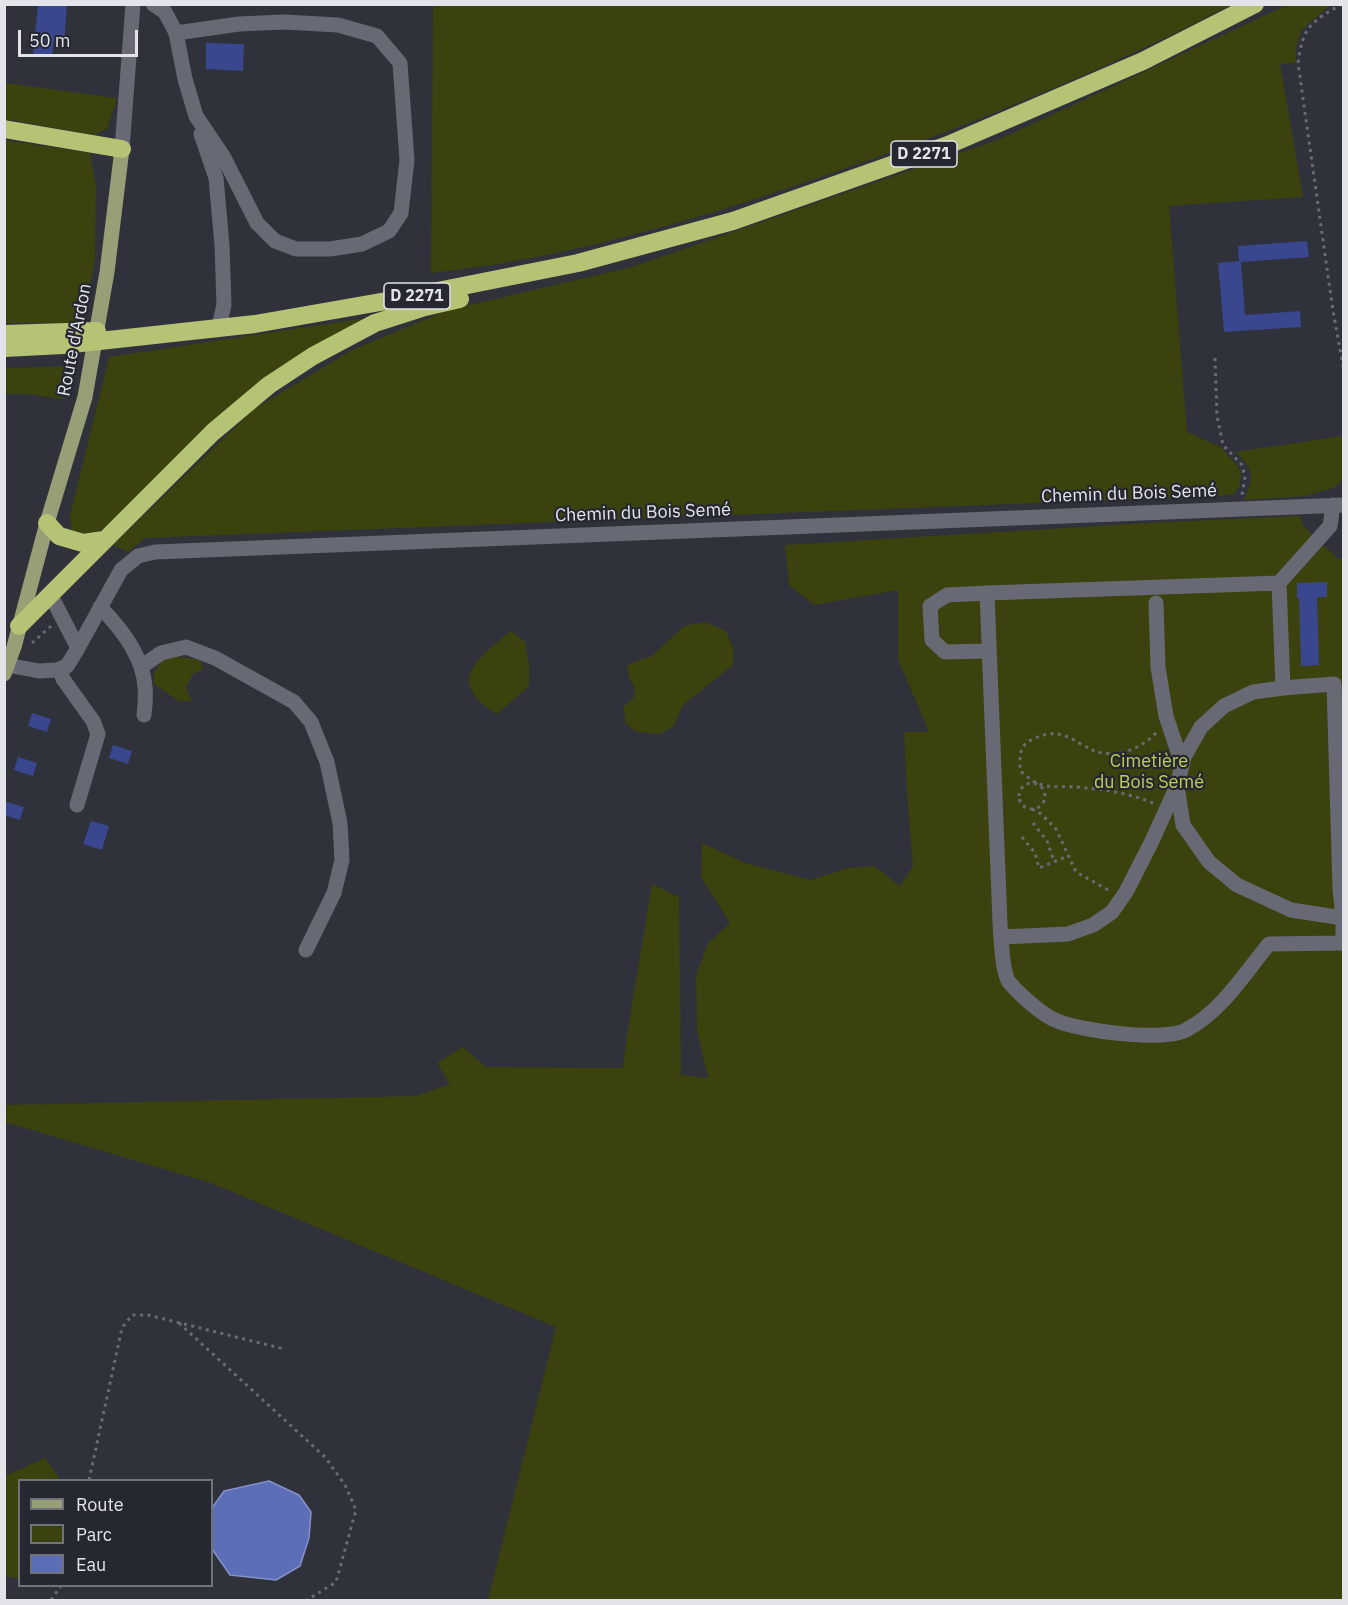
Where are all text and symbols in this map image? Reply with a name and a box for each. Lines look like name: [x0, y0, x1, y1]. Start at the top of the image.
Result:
scale bar: [21, 18, 141, 56]
text: 50 m: [29, 29, 71, 52]
road number: D 2271: [891, 141, 957, 167]
street label: Route d'Ardon: [53, 282, 97, 398]
road number: D 2271: [384, 283, 450, 309]
street label: Chemin du Bois Semé: [1041, 480, 1217, 508]
street label: Chemin du Bois Semé: [555, 499, 731, 527]
park label: Cimetière du Bois Semé: [1094, 751, 1204, 794]
legend: [18, 1479, 213, 1587]
text: Route: [76, 1493, 124, 1516]
text: Parc: [76, 1523, 112, 1546]
text: Eau: [76, 1553, 106, 1576]

